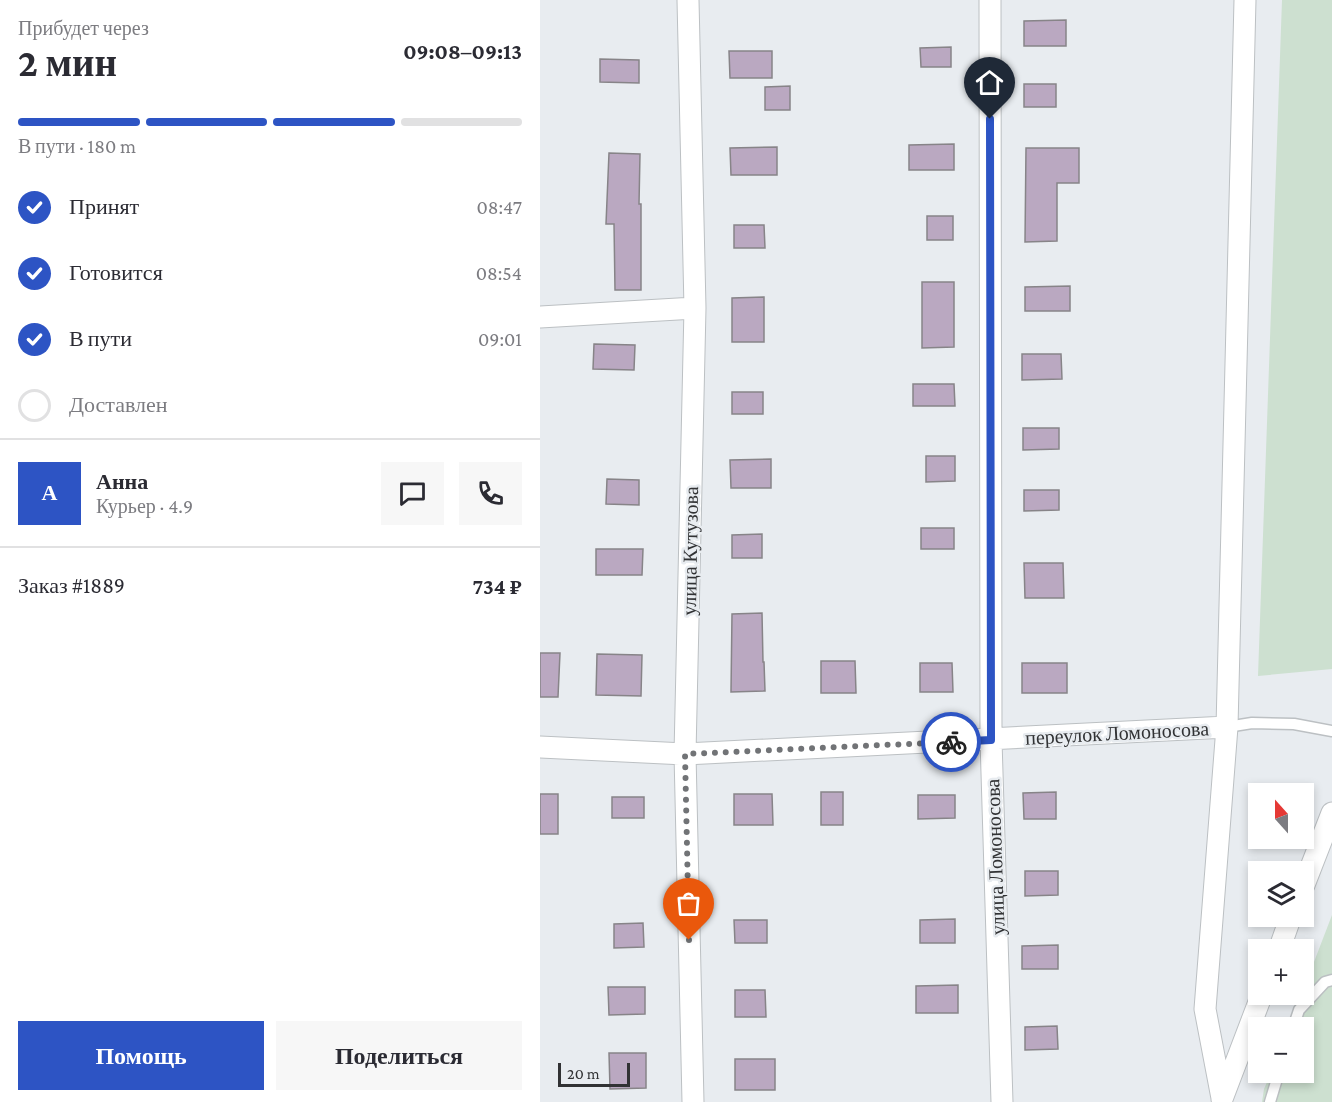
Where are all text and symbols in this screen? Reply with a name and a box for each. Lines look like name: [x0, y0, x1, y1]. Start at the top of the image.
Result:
text: Прибудет через: [18, 17, 149, 39]
text: 09:08–09:13: [403, 39, 522, 64]
text: 2 мин: [18, 41, 117, 84]
pin: [964, 57, 1015, 119]
icon: home: [973, 66, 1006, 99]
text: В пути · 180 m: [18, 135, 136, 157]
icon: check: [18, 191, 51, 224]
text: Принят: [69, 194, 139, 219]
text: 08:47: [476, 196, 522, 218]
icon: check: [18, 257, 51, 290]
text: Готовится: [69, 260, 163, 285]
text: 08:54: [476, 262, 522, 284]
icon: check: [18, 323, 51, 356]
text: В пути: [69, 326, 132, 351]
text: 09:01: [478, 328, 522, 350]
text: Доставлен: [69, 392, 168, 417]
button: chat: [381, 462, 444, 525]
button: phone: [459, 462, 522, 525]
text: Анна: [96, 469, 148, 494]
text: А: [42, 480, 57, 505]
street label: улица Кутузова: [678, 486, 703, 616]
text: Курьер · 4.9: [96, 495, 193, 517]
text: Заказ #1889: [18, 573, 125, 598]
text: 734 ₽: [473, 574, 522, 599]
courier: [921, 712, 981, 772]
street label: переулок Ломоносова: [1025, 717, 1210, 750]
icon: bike: [935, 726, 968, 759]
street label: улица Ломоносова: [981, 778, 1010, 936]
north arrow: [1248, 783, 1314, 849]
map controls: [1248, 783, 1314, 1083]
button: layers: [1248, 861, 1314, 927]
pin: [663, 878, 714, 940]
icon: bag: [672, 887, 705, 920]
button: +: [1248, 939, 1314, 1005]
button: −: [1248, 1017, 1314, 1083]
button: Помощь: [18, 1021, 264, 1090]
button: Поделиться: [276, 1021, 522, 1090]
scale bar: [558, 1060, 630, 1088]
text: 20 m: [567, 1065, 600, 1082]

